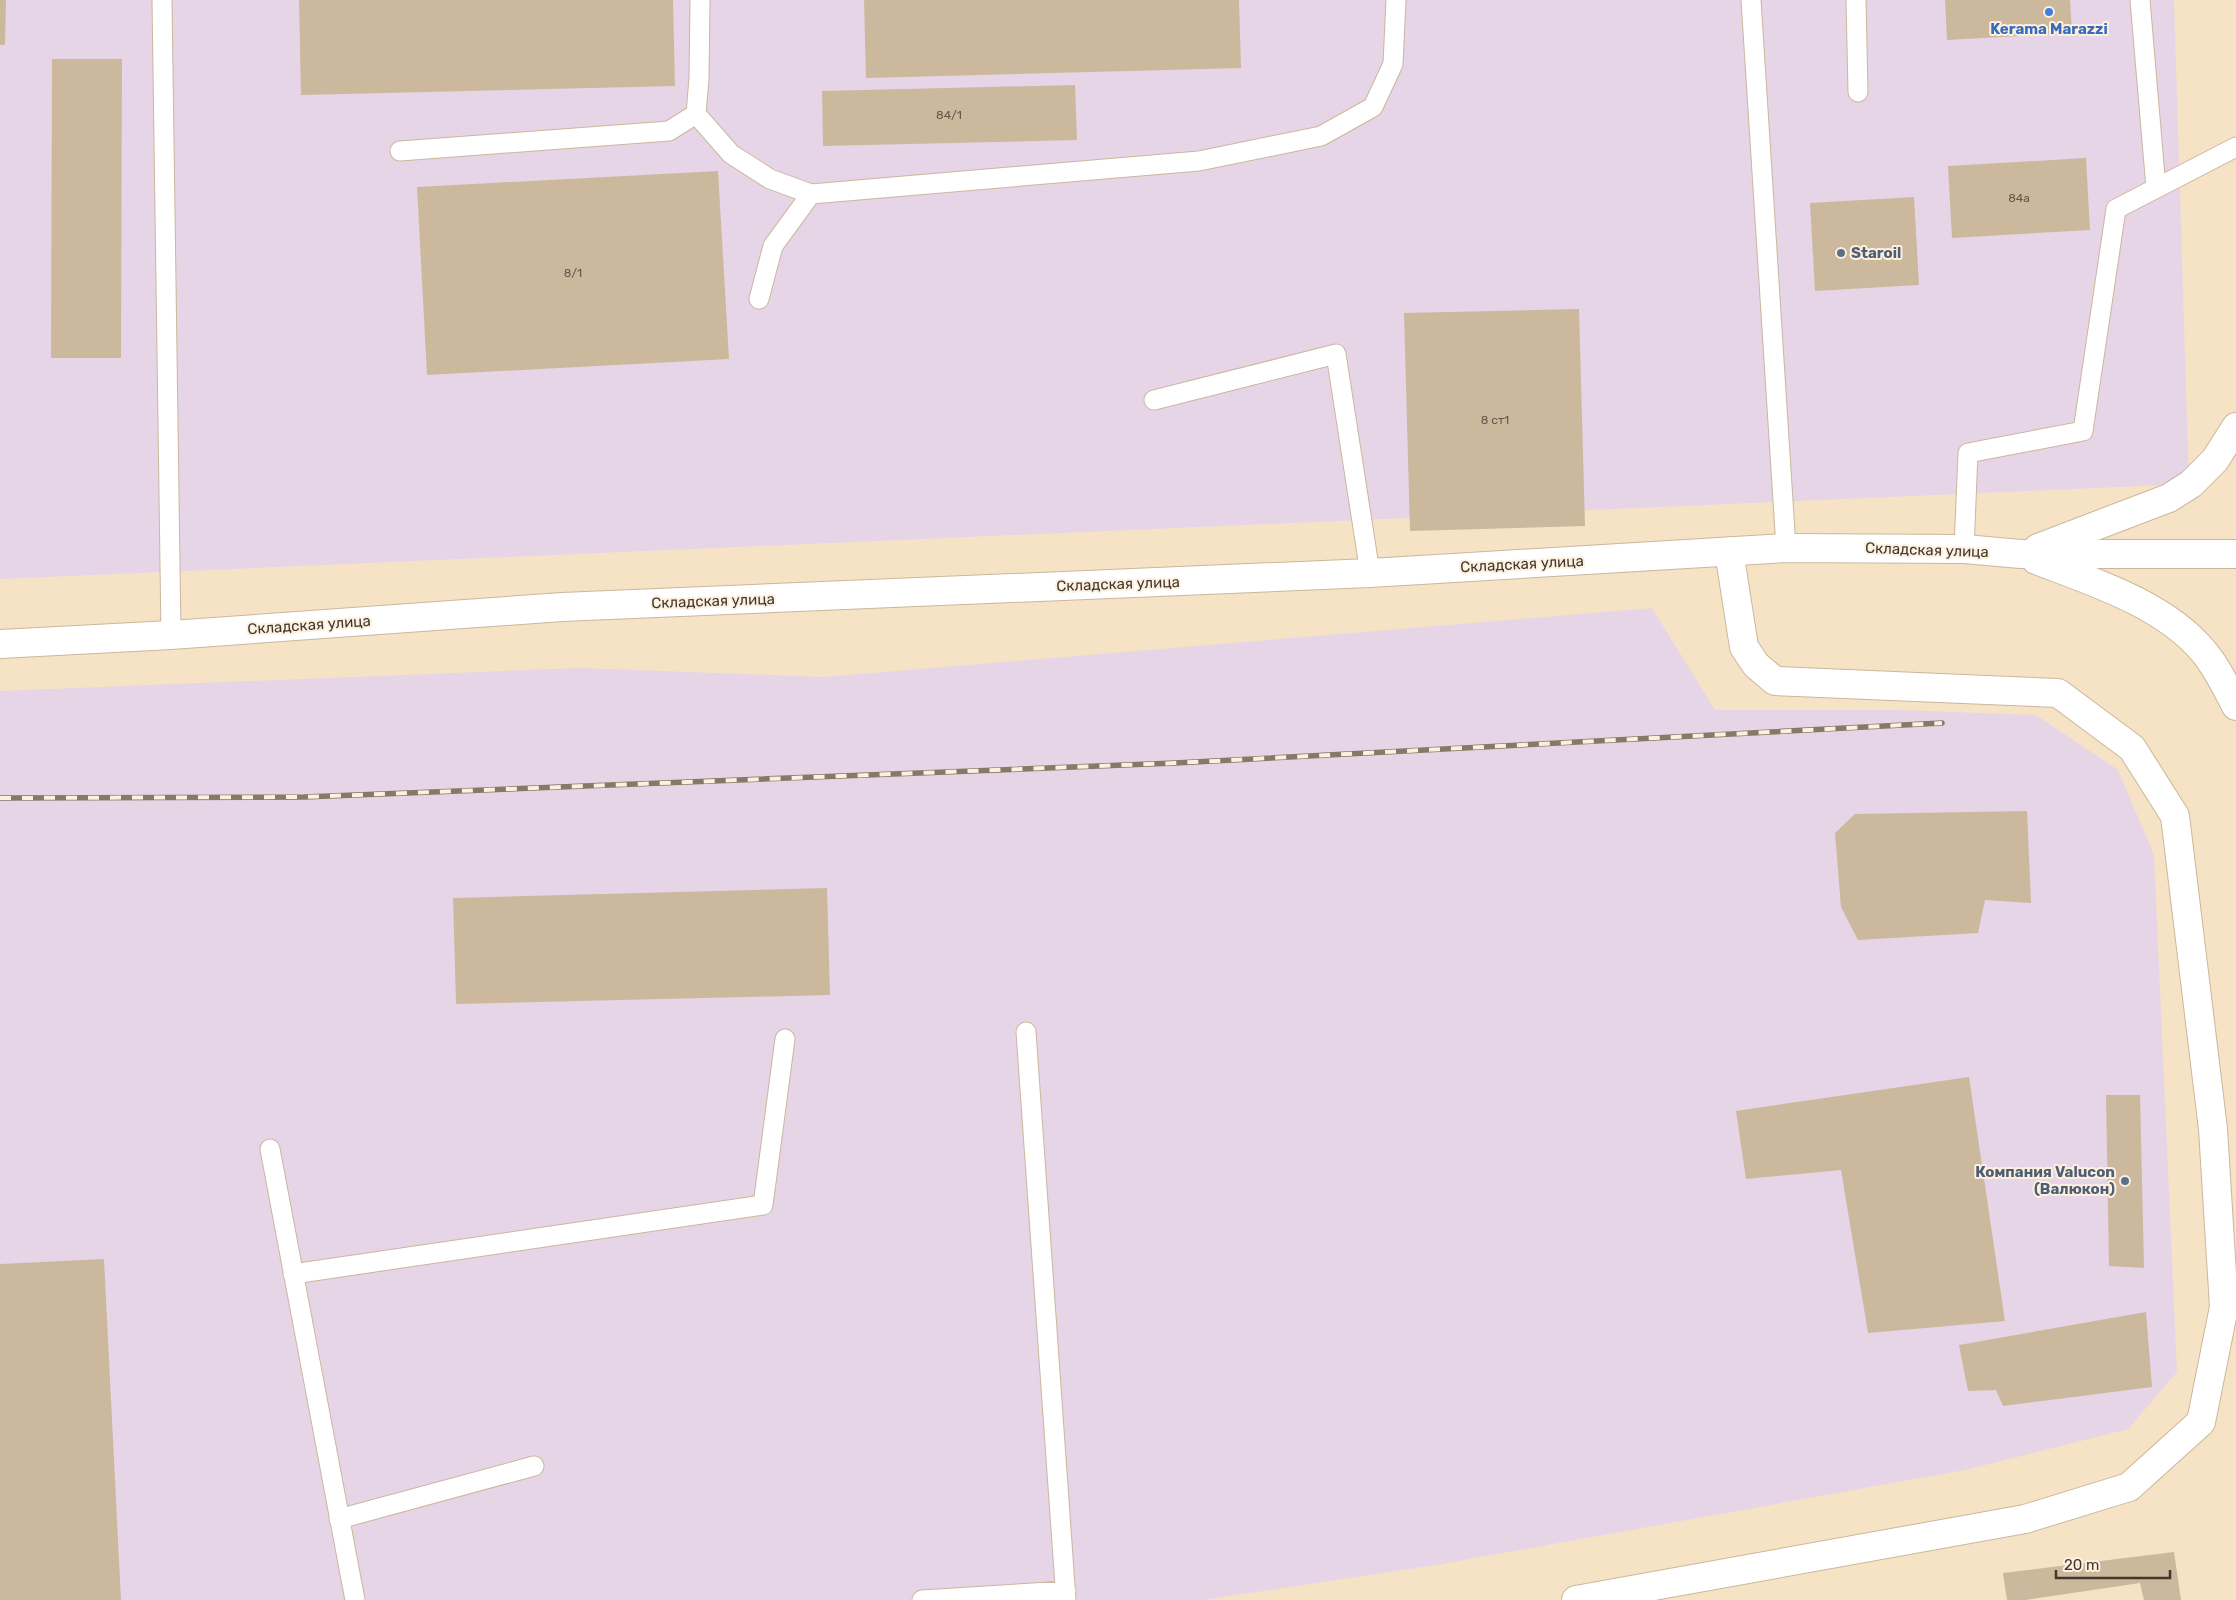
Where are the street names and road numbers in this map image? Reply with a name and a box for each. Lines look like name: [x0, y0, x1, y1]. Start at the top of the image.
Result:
street label: Складская улица: [1865, 539, 1989, 561]
street label: Складская улица: [1460, 552, 1584, 576]
street label: Складская улица: [1056, 573, 1180, 595]
street label: Складская улица: [651, 590, 775, 612]
street label: Складская улица: [247, 612, 371, 638]

